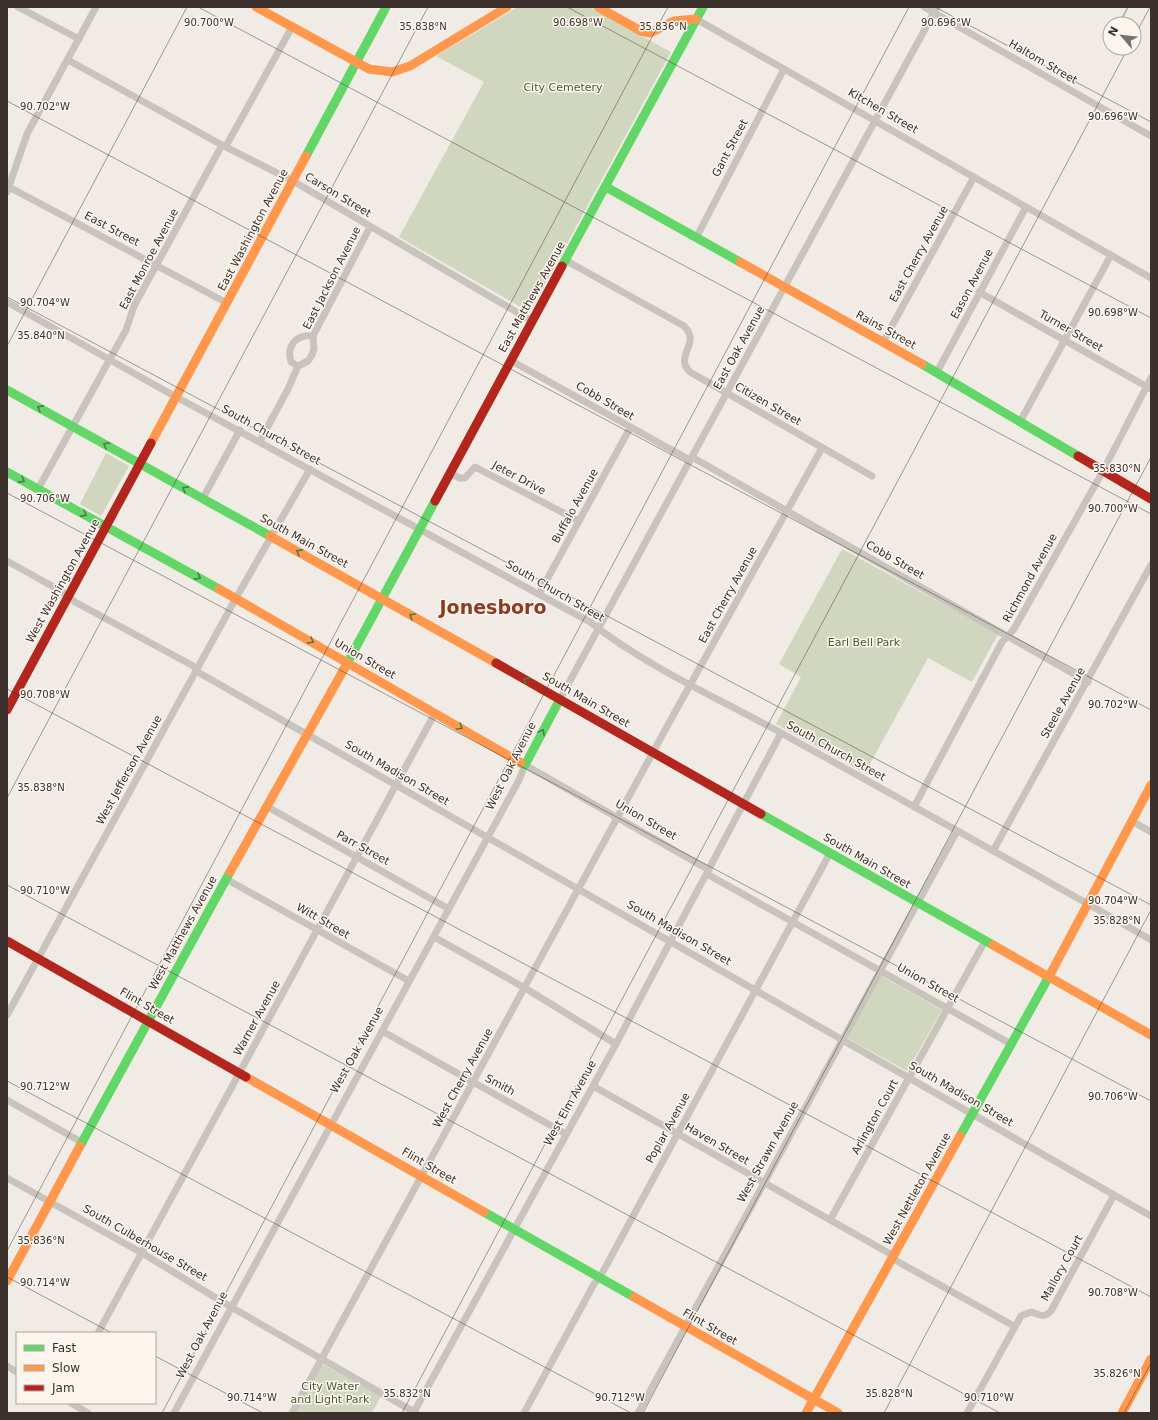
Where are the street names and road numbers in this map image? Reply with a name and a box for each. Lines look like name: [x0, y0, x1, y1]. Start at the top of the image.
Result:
street label: Haltom Street: [1007, 37, 1080, 87]
street label: Kitchen Street: [846, 86, 921, 137]
street label: Gant Street: [709, 116, 751, 179]
street label: East Washington Avenue: [215, 167, 291, 293]
street label: Carson Street: [302, 170, 374, 220]
street label: East Cherry Avenue: [887, 203, 951, 305]
street label: East Monroe Avenue: [117, 206, 181, 312]
street label: East Street: [82, 209, 142, 249]
street label: East Jackson Avenue: [300, 224, 364, 331]
street label: East Matthews Avenue: [496, 239, 568, 355]
street label: Eason Avenue: [948, 247, 996, 321]
street label: East Oak Avenue: [711, 304, 767, 392]
street label: Turner Street: [1036, 307, 1106, 355]
street label: Rains Street: [854, 308, 919, 352]
street label: Cobb Street: [573, 379, 637, 423]
street label: Citizen Street: [732, 380, 804, 429]
street label: South Church Street: [219, 402, 323, 468]
street label: Jeter Drive: [489, 458, 548, 498]
street label: Buffalo Avenue: [549, 466, 601, 545]
street label: South Main Street: [258, 511, 351, 571]
street label: West Washington Avenue: [23, 517, 103, 645]
street label: Richmond Avenue: [1000, 531, 1060, 625]
street label: Cobb Street: [863, 538, 927, 582]
street label: East Cherry Avenue: [696, 544, 760, 646]
street label: South Church Street: [504, 558, 607, 625]
street label: Union Street: [332, 636, 399, 682]
street label: Steele Avenue: [1038, 665, 1088, 741]
street label: South Main Street: [540, 670, 633, 731]
street label: West Jefferson Avenue: [93, 713, 165, 827]
street label: South Church Street: [784, 718, 888, 784]
street label: West Oak Avenue: [483, 720, 539, 812]
street label: South Madison Street: [343, 738, 452, 808]
street label: Union Street: [613, 797, 680, 843]
street label: Parr Street: [334, 828, 392, 868]
street label: South Main Street: [821, 831, 914, 892]
street label: West Matthews Avenue: [146, 874, 220, 992]
street label: South Madison Street: [625, 898, 734, 968]
street label: Witt Street: [294, 901, 352, 942]
street label: Union Street: [895, 961, 962, 1006]
street label: Warner Avenue: [231, 978, 283, 1058]
street label: Flint Street: [117, 985, 177, 1027]
street label: West Oak Avenue: [328, 1004, 386, 1095]
street label: West Cherry Avenue: [430, 1026, 496, 1130]
street label: West Elm Avenue: [541, 1058, 599, 1148]
street label: South Madison Street: [907, 1059, 1016, 1129]
street label: Smith: [483, 1072, 517, 1098]
street label: Arlington Court: [849, 1077, 901, 1157]
street label: Poplar Avenue: [643, 1090, 693, 1166]
street label: West Strawn Avenue: [735, 1099, 801, 1205]
street label: Haven Street: [682, 1120, 752, 1168]
street label: West Nettleton Avenue: [881, 1130, 953, 1247]
street label: Flint Street: [399, 1145, 459, 1187]
street label: South Culberhouse Street: [81, 1202, 210, 1284]
street label: Mallory Court: [1038, 1232, 1086, 1303]
street label: West Oak Avenue: [174, 1289, 231, 1381]
street label: Flint Street: [680, 1306, 740, 1348]

